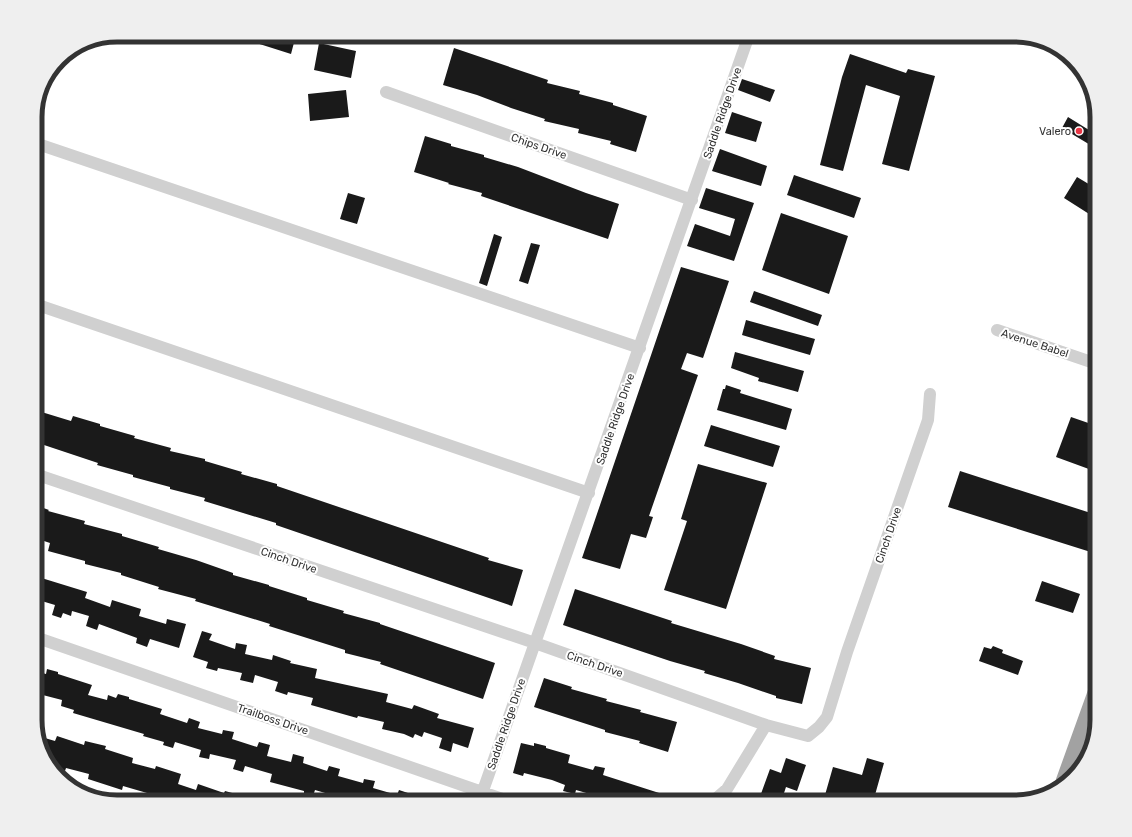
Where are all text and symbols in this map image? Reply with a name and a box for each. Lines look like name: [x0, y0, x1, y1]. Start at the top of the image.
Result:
street label: Saddle Ridge Drive: [701, 66, 744, 161]
place label: Valero: [1039, 125, 1071, 138]
marker: Valero: [1074, 126, 1084, 136]
street label: Chips Drive: [509, 131, 568, 162]
street label: Avenue Babel: [1000, 326, 1070, 360]
street label: Saddle Ridge Drive: [594, 372, 637, 467]
street label: Cinch Drive: [873, 505, 904, 565]
street label: Cinch Drive: [259, 545, 319, 576]
street label: Cinch Drive: [565, 649, 625, 680]
street label: Saddle Ridge Drive: [485, 677, 528, 772]
street label: Trailboss Drive: [236, 701, 310, 738]

